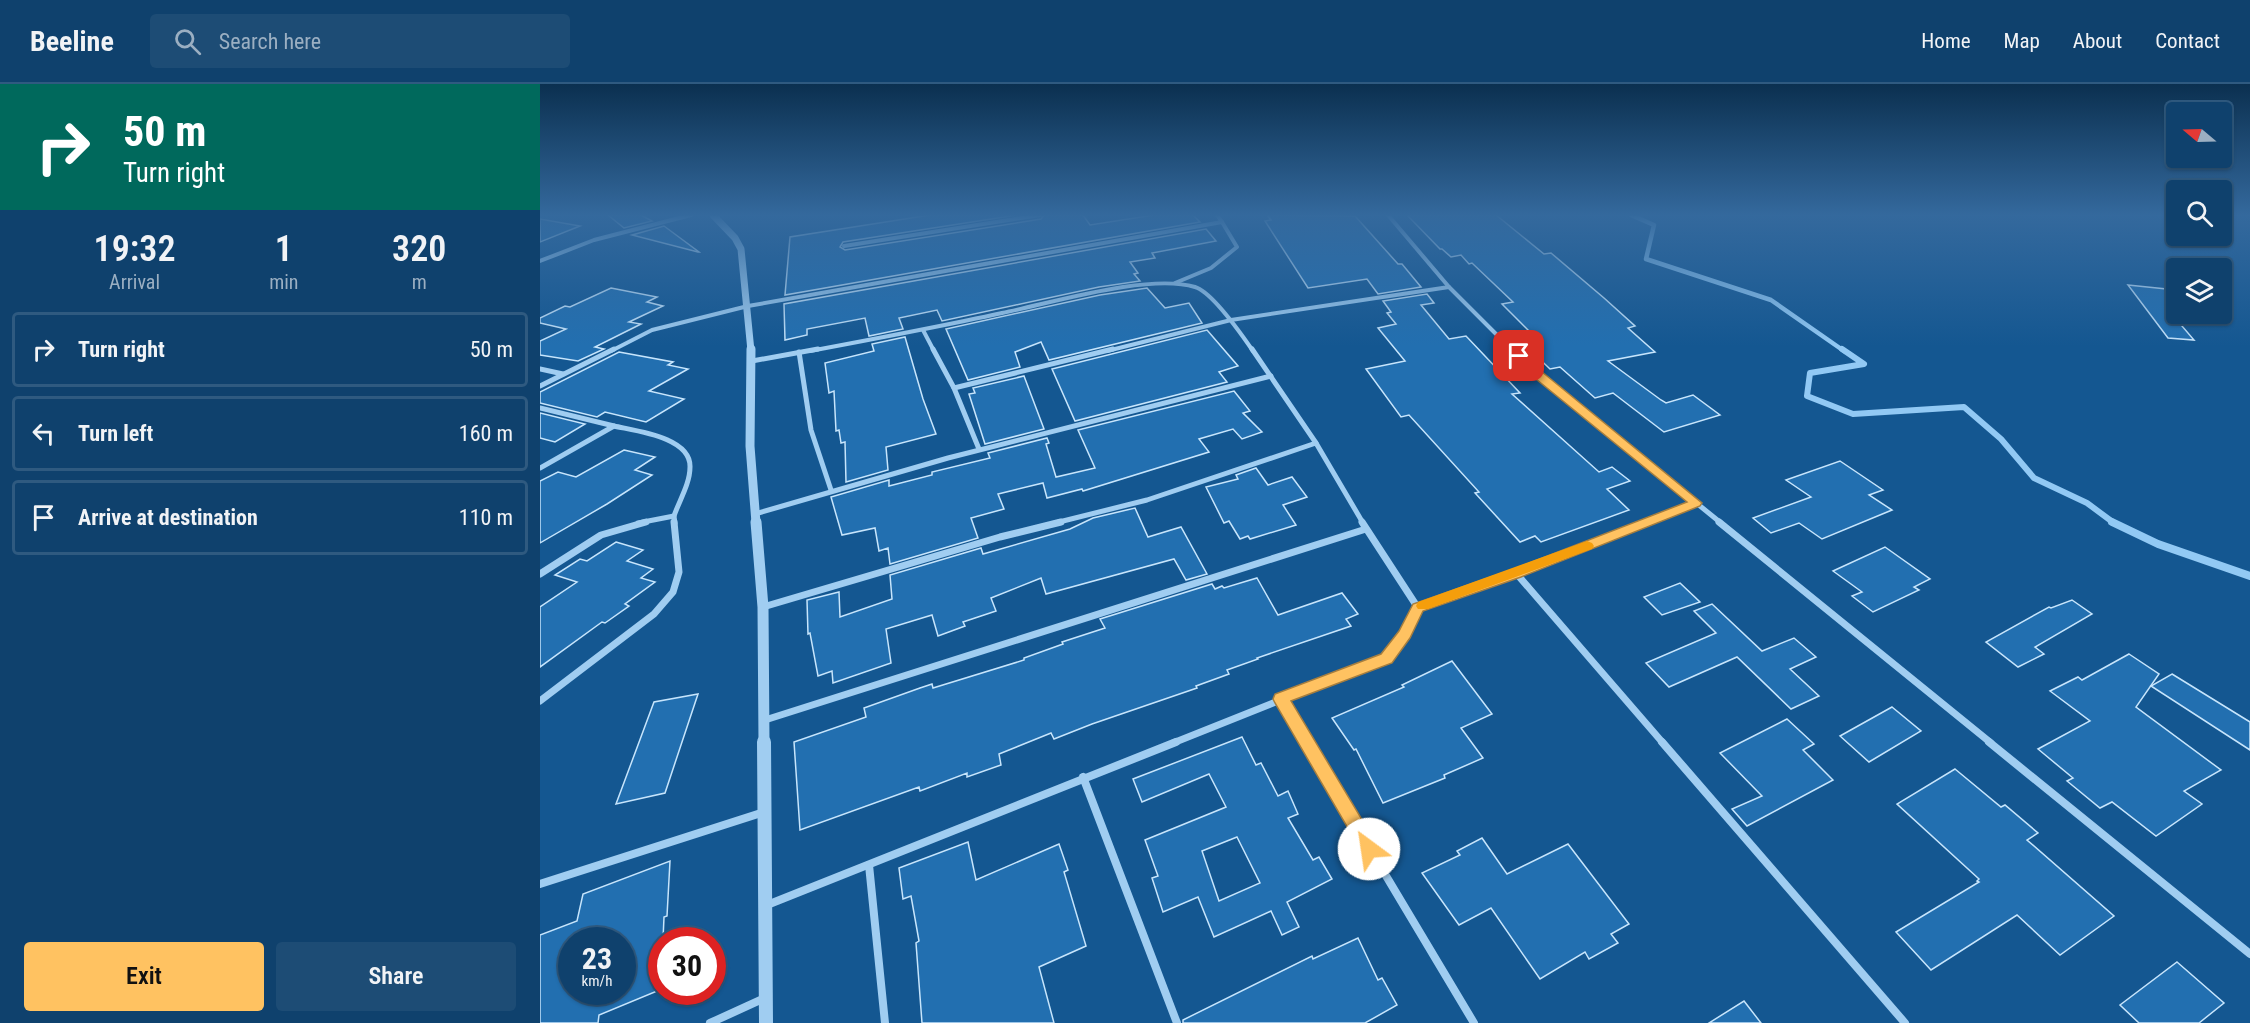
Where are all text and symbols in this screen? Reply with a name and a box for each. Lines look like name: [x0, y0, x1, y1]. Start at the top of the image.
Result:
search box: [150, 14, 570, 68]
text: Beeline: [30, 25, 114, 58]
icon: search: [171, 25, 204, 58]
text: Search here: [219, 29, 321, 54]
text: Home: [1921, 29, 1971, 53]
text: Map: [2004, 29, 2040, 53]
text: About: [2073, 29, 2122, 53]
text: Contact: [2155, 29, 2220, 53]
north arrow: [2166, 102, 2232, 168]
map controls: [2166, 102, 2232, 324]
text: 50 m: [123, 107, 206, 156]
icon: right: [24, 108, 102, 186]
text: Turn right: [123, 157, 225, 189]
button: search: [2166, 180, 2232, 246]
text: 19:32: [94, 228, 176, 270]
text: 1: [275, 228, 293, 270]
text: 320: [392, 228, 446, 270]
button: layers: [2166, 258, 2232, 324]
text: Arrival: [109, 270, 160, 294]
text: min: [269, 270, 298, 294]
text: m: [412, 270, 427, 294]
pin: [1493, 330, 1544, 381]
icon: right: [27, 333, 60, 366]
text: Turn right: [78, 337, 165, 362]
text: 50 m: [470, 337, 513, 362]
icon: arrive: [1502, 339, 1535, 372]
icon: left: [27, 417, 60, 450]
text: Turn left: [78, 421, 153, 446]
text: 160 m: [459, 421, 513, 446]
icon: arrive: [27, 501, 60, 534]
text: Arrive at destination: [78, 505, 258, 530]
text: 110 m: [459, 505, 513, 530]
position arrow: [1337, 817, 1401, 881]
speed limit sign: 30: [648, 927, 726, 1005]
text: 23: [582, 941, 612, 976]
button: Exit: [24, 942, 264, 1011]
button: Share: [276, 942, 516, 1011]
text: km/h: [582, 972, 612, 990]

